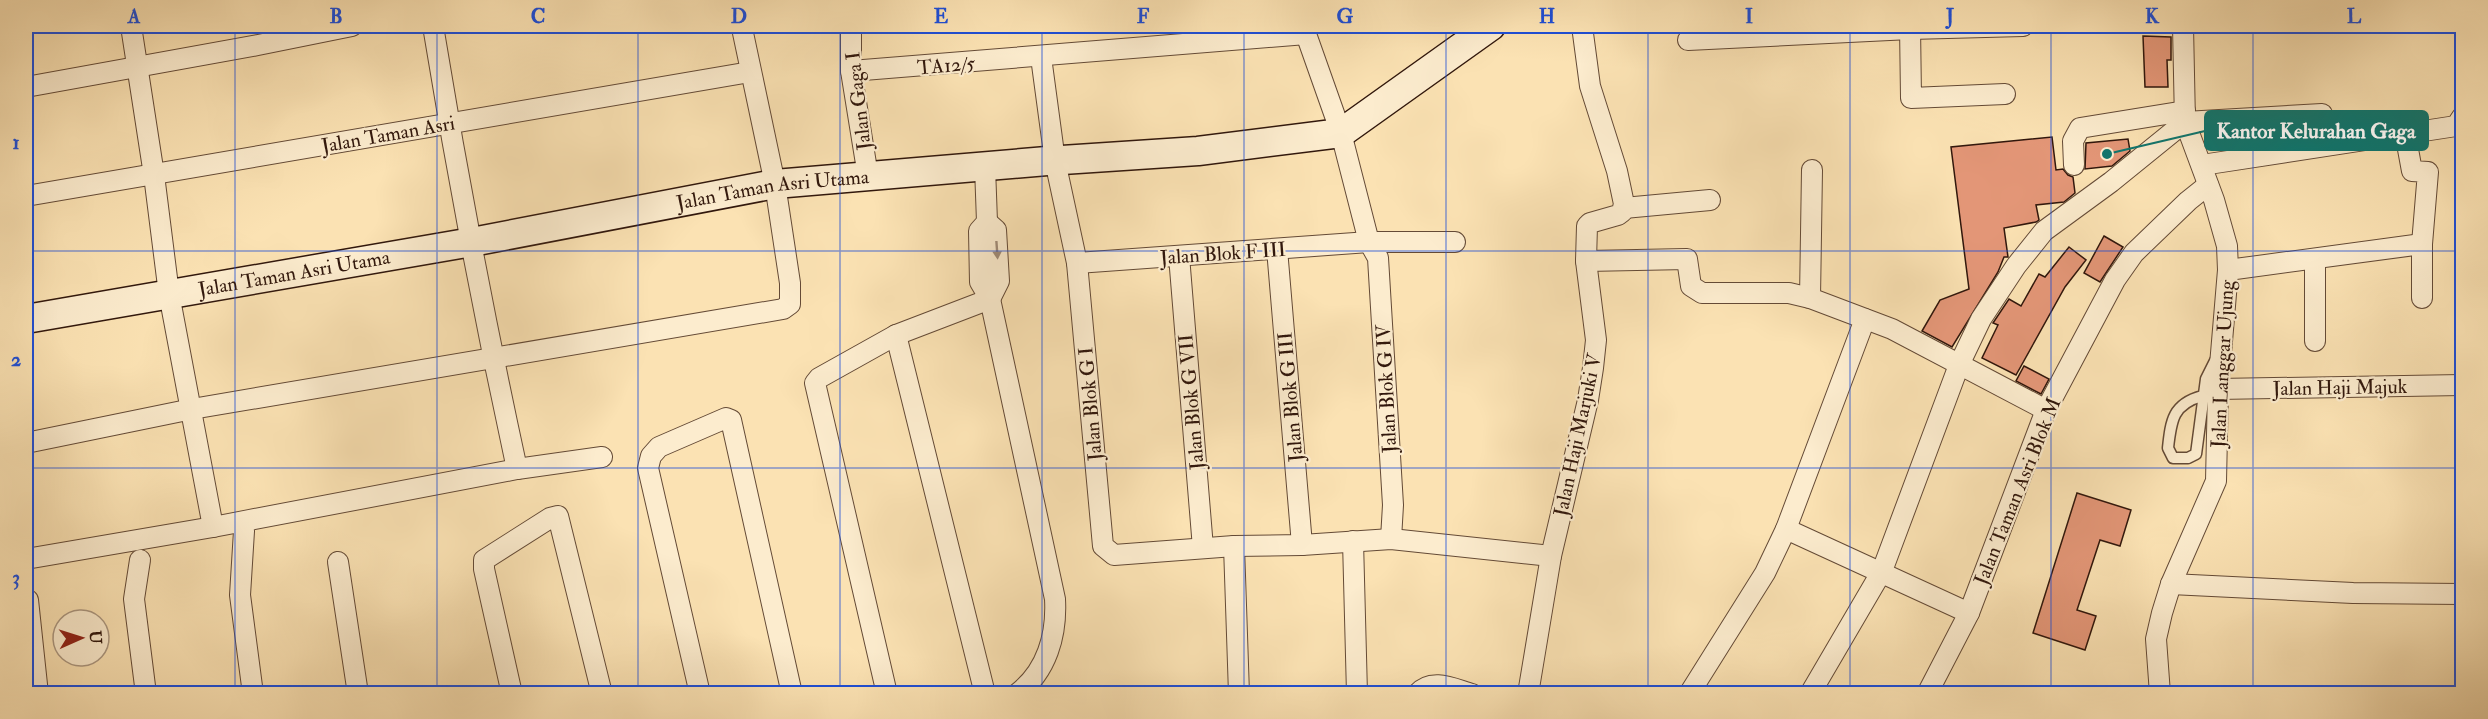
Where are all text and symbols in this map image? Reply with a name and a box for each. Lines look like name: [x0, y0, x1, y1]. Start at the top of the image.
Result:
text: A: [127, 4, 141, 29]
text: B: [329, 4, 343, 29]
text: C: [531, 4, 545, 29]
text: D: [731, 4, 747, 29]
text: E: [934, 4, 949, 29]
text: F: [1137, 4, 1150, 29]
text: G: [1337, 4, 1354, 29]
text: H: [1539, 4, 1555, 29]
text: I: [1745, 4, 1753, 29]
text: J: [1945, 4, 1954, 29]
text: K: [2145, 4, 2160, 29]
text: L: [2347, 4, 2362, 29]
street label: Jalan Gaga I: [840, 50, 877, 153]
street label: TA12/5: [916, 50, 976, 80]
street label: Jalan Taman Asri: [318, 110, 457, 159]
callout: Kantor Kelurahan Gaga: [2205, 111, 2428, 150]
text: Kantor Kelurahan Gaga: [2216, 118, 2417, 145]
text: 1: [12, 130, 20, 155]
street label: Jalan Taman Asri Utama: [673, 164, 871, 216]
street label: Jalan Blok F III: [1158, 237, 1287, 270]
one-way arrow: [992, 240, 1002, 259]
street label: Jalan Taman Asri Utama: [195, 244, 393, 302]
street label: Jalan Langgar Ujung: [2206, 278, 2239, 450]
street label: Jalan Blok G IV: [1371, 323, 1402, 455]
street label: Jalan Blok G III: [1272, 331, 1309, 464]
street label: Jalan Blok G VII: [1173, 333, 1210, 472]
street label: Jalan Blok G I: [1073, 346, 1108, 463]
text: 2: [11, 347, 21, 372]
street label: Jalan Haji Marjuki V: [1548, 351, 1607, 520]
street label: Jalan Haji Majuk: [2272, 374, 2408, 401]
street label: Jalan Taman Asri Blok M: [1968, 394, 2067, 590]
text: 3: [12, 565, 20, 590]
north arrow: [51, 608, 111, 668]
text: U: [85, 630, 105, 645]

